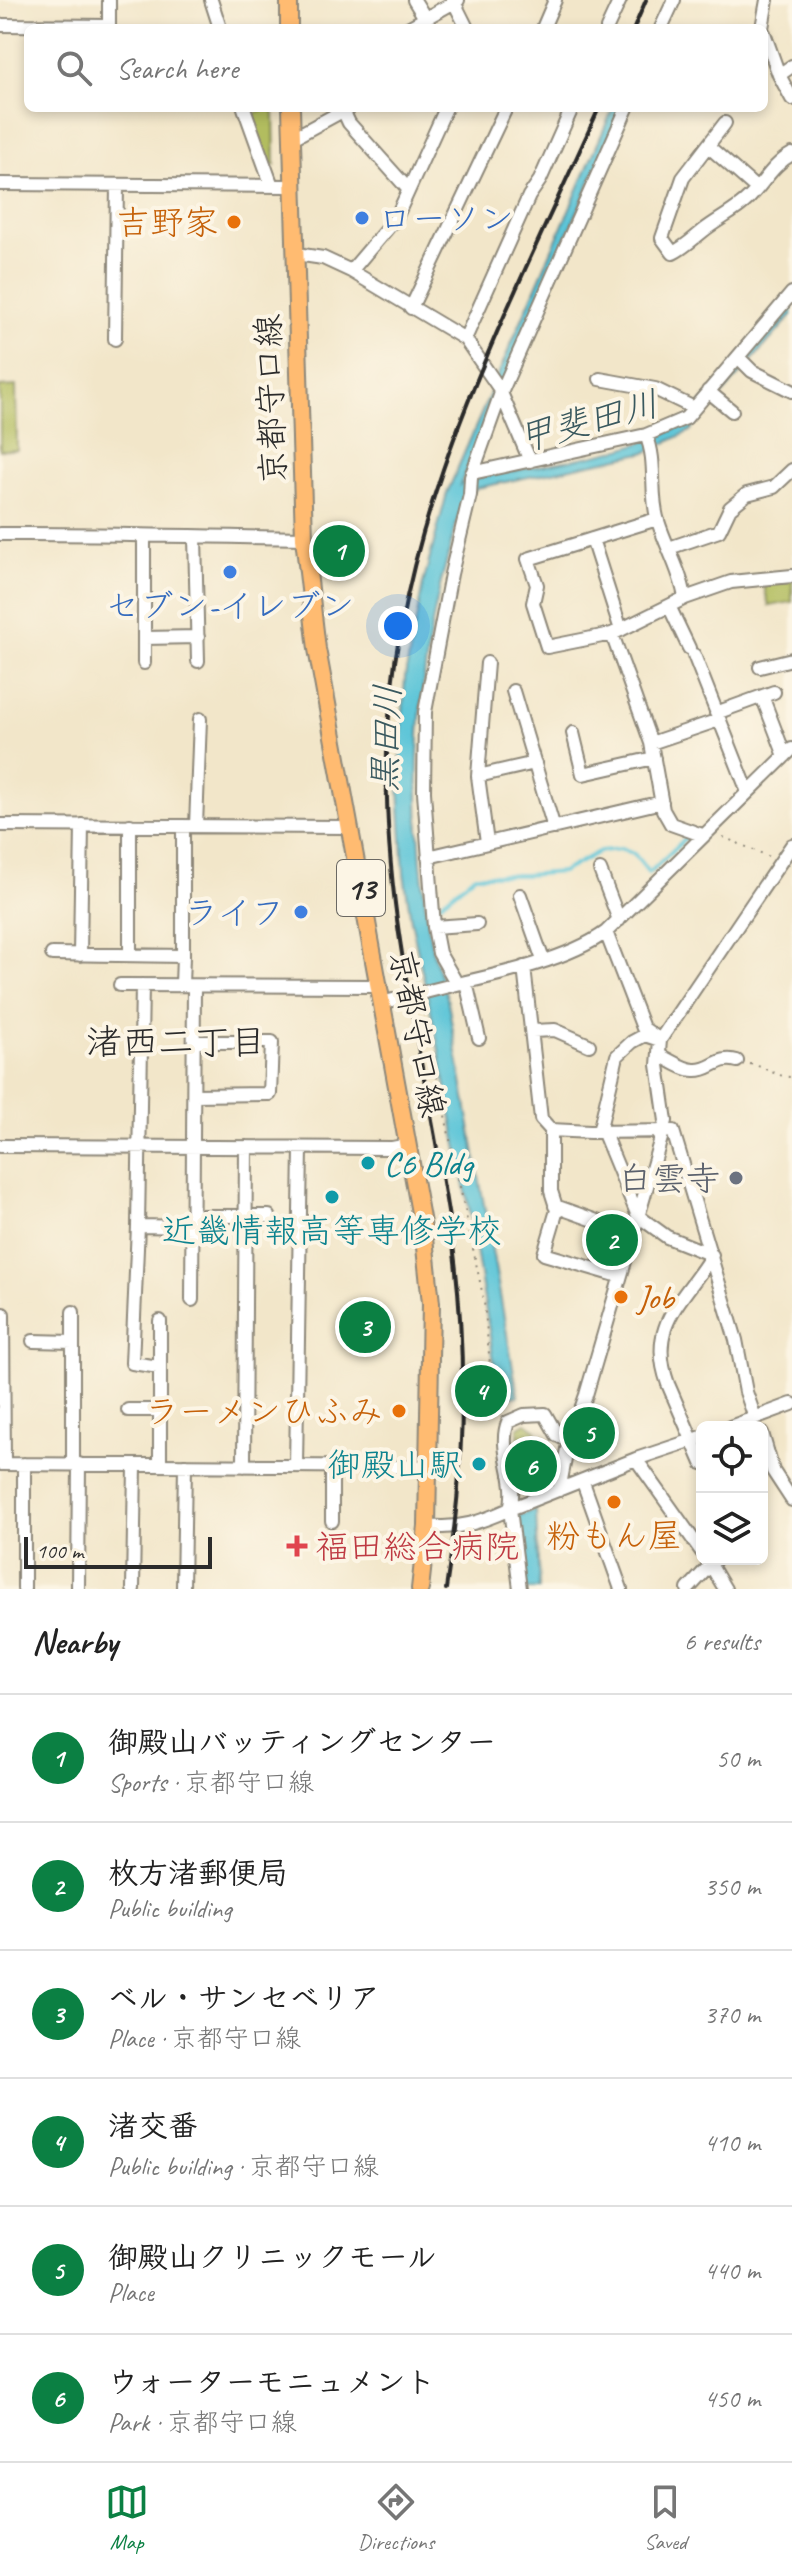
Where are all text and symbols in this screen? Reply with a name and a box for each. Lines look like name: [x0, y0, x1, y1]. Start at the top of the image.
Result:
search box: [24, 24, 768, 112]
icon: search: [52, 46, 96, 90]
text: Search here: [116, 49, 238, 87]
place label: ローソン: [378, 197, 514, 240]
place label: 吉野家: [116, 201, 218, 244]
marker: ローソン: [353, 209, 371, 227]
marker: 吉野家: [225, 213, 243, 231]
street label: 京都守口線: [246, 313, 295, 485]
water label: 甲斐田川: [513, 380, 664, 462]
pin: 1: [313, 521, 365, 581]
marker: セブン-イレブン: [221, 563, 239, 581]
place label: セブン-イレブン: [105, 584, 355, 627]
your location: [378, 606, 418, 646]
water label: 黒田川: [361, 683, 411, 793]
road number: 13: [337, 860, 385, 916]
place label: ライフ: [184, 891, 285, 934]
marker: ライフ: [292, 903, 310, 921]
street label: 京都守口線: [380, 946, 455, 1121]
district label: 渚西二丁目: [86, 1019, 266, 1065]
place label: C6 Bldg: [384, 1142, 475, 1185]
marker: C6 Bldg: [359, 1154, 377, 1172]
place label: 白雲寺: [618, 1157, 720, 1200]
marker: 白雲寺: [727, 1169, 745, 1187]
marker: 近畿情報高等専修学校: [323, 1188, 341, 1206]
place label: 近畿情報高等専修学校: [162, 1209, 502, 1252]
pin: 2: [586, 1210, 638, 1270]
place label: Job: [635, 1276, 676, 1319]
marker: Job: [612, 1288, 630, 1306]
pin: 3: [339, 1297, 391, 1357]
pin: 4: [455, 1361, 507, 1421]
place label: ラーメンひふみ: [145, 1390, 383, 1433]
marker: ラーメンひふみ: [390, 1402, 408, 1420]
pin: 5: [563, 1403, 615, 1463]
map controls: [696, 1421, 768, 1565]
button: locate: [696, 1421, 768, 1493]
pin: 6: [505, 1436, 557, 1496]
place label: 御殿山駅: [327, 1443, 463, 1486]
marker: 御殿山駅: [470, 1455, 488, 1473]
marker: 粉もん屋: [605, 1493, 623, 1511]
button: layers: [696, 1493, 768, 1565]
place label: 粉もん屋: [546, 1514, 682, 1557]
place label: 福田総合病院: [315, 1525, 519, 1568]
scale bar: [24, 1533, 212, 1569]
marker: 福田総合病院: [286, 1535, 308, 1557]
text: 100 m: [36, 1537, 83, 1565]
text: Nearby: [32, 1620, 118, 1663]
text: 6 results: [684, 1625, 760, 1658]
text: 御殿山バッティングセンター: [108, 1723, 496, 1761]
text: 1: [52, 1742, 64, 1775]
text: 50 m: [716, 1742, 760, 1775]
text: Sports · 京都守口線: [108, 1766, 314, 1799]
text: 枚方渚郵便局: [108, 1854, 288, 1892]
text: 2: [52, 1870, 64, 1903]
text: 350 m: [704, 1870, 760, 1903]
text: Public building: [108, 1892, 231, 1925]
text: ベル・サンセベリア: [108, 1979, 380, 2017]
text: 3: [52, 1998, 64, 2031]
text: 370 m: [704, 1998, 760, 2031]
text: Place · 京都守口線: [108, 2022, 301, 2055]
text: 渚交番: [108, 2107, 198, 2145]
text: 4: [52, 2126, 64, 2159]
text: 410 m: [704, 2126, 760, 2159]
text: Public building · 京都守口線: [108, 2150, 379, 2183]
text: 御殿山クリニックモール: [108, 2238, 437, 2276]
text: 5: [52, 2254, 64, 2287]
text: 440 m: [704, 2254, 760, 2287]
text: Place: [108, 2276, 154, 2309]
text: ウォーターモニュメント: [108, 2363, 436, 2401]
text: 6: [52, 2382, 64, 2415]
text: 450 m: [704, 2382, 760, 2415]
text: Park · 京都守口線: [108, 2406, 297, 2439]
tab: Map: [105, 2480, 149, 2556]
tab: Directions: [358, 2480, 434, 2556]
tab: Saved: [643, 2480, 687, 2556]

